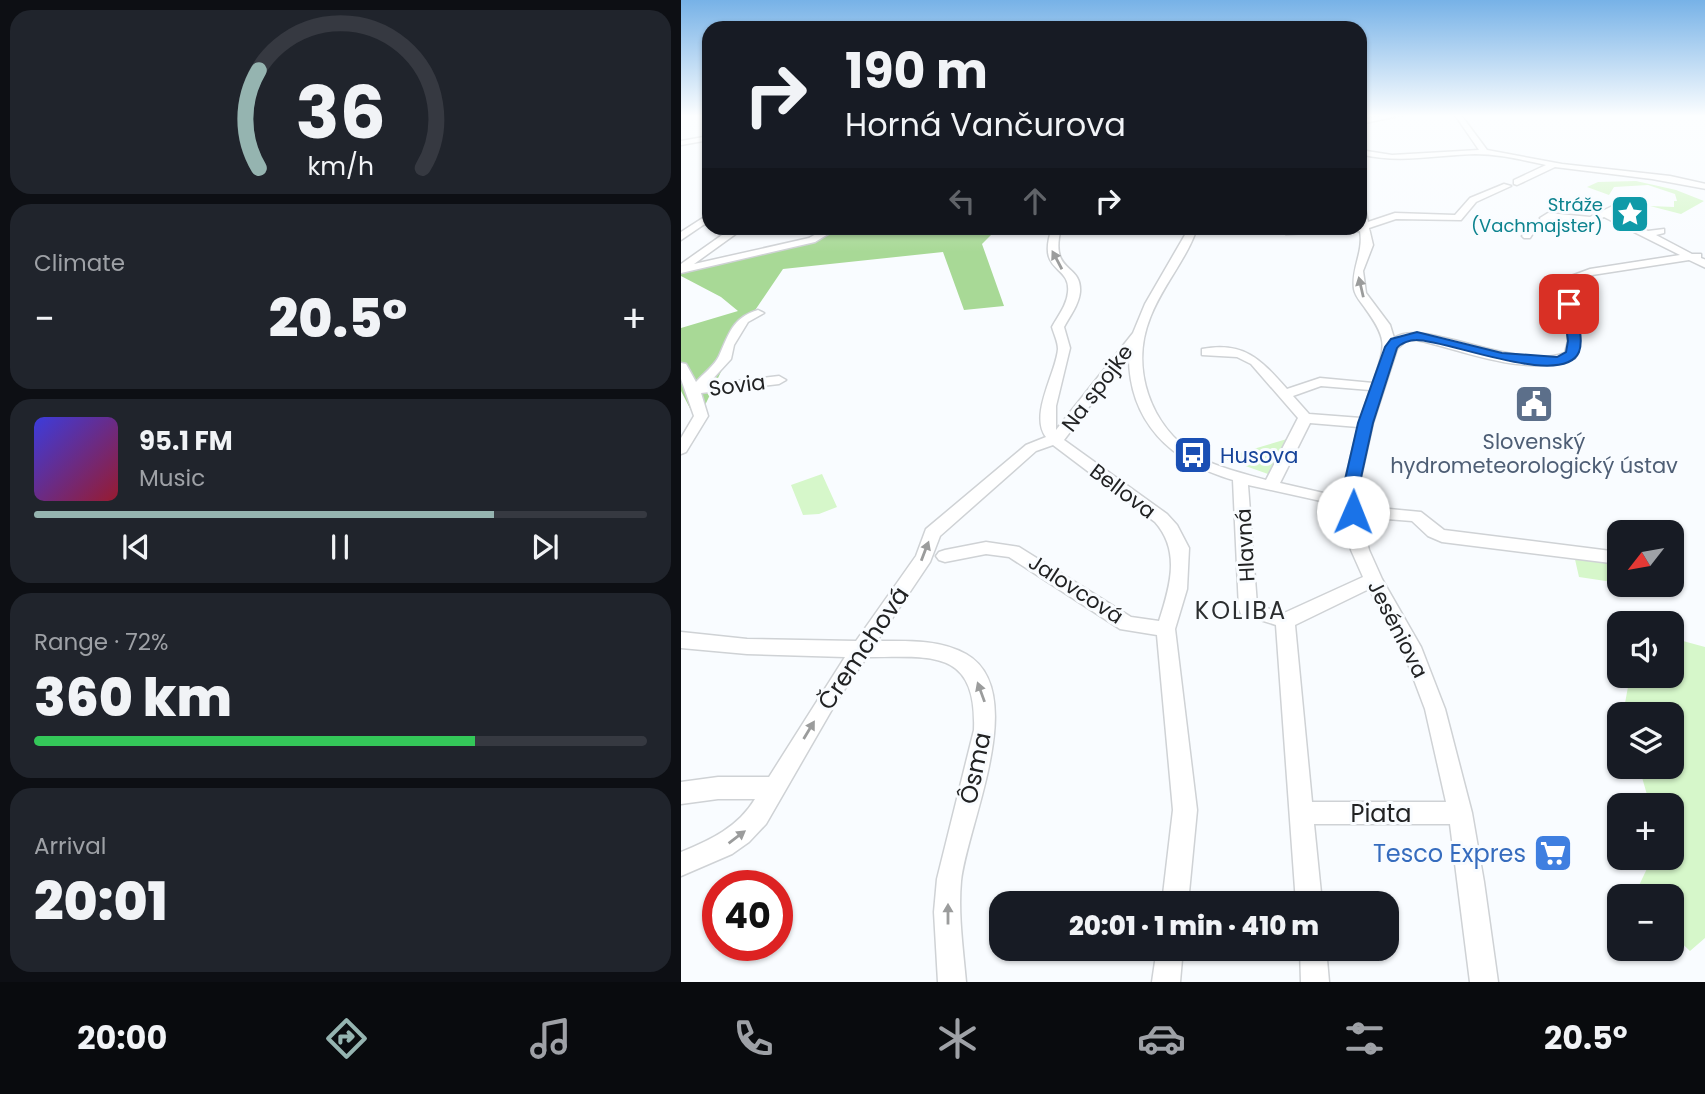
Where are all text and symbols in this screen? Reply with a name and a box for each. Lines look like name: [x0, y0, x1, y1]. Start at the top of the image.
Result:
text: 190 m: [845, 37, 988, 105]
icon: right: [730, 49, 821, 140]
text: 36: [295, 63, 386, 164]
text: Horná Vančurova: [845, 102, 1126, 147]
text: km/h: [307, 149, 374, 184]
icon: left: [943, 182, 981, 220]
icon: ahead: [1016, 182, 1054, 220]
icon: right: [1089, 182, 1127, 220]
place label: Stráže (Vachmajster): [1471, 192, 1603, 238]
place icon: Stráže (Vachmajster): [1609, 193, 1651, 235]
text: Climate: [34, 247, 125, 279]
one-way arrow: [1052, 250, 1064, 270]
pin: [1539, 274, 1599, 334]
one-way arrow: [1355, 275, 1366, 297]
text: 20.5°: [269, 282, 407, 355]
icon: arrive: [1550, 285, 1588, 323]
text: −: [34, 292, 55, 345]
text: +: [621, 292, 647, 345]
street label: Na spojke: [1055, 338, 1139, 438]
street label: Sovia: [707, 367, 767, 403]
public building icon: Slovenský hydrometeorologický ústav: [1513, 383, 1555, 425]
text: 95.1 FM: [139, 423, 233, 459]
place label: Slovenský hydrometeorologický ústav: [1390, 427, 1678, 480]
bus stop icon: Husova: [1172, 434, 1214, 476]
place label: Husova: [1220, 441, 1298, 470]
street label: Bellova: [1084, 457, 1162, 525]
text: Music: [139, 462, 205, 494]
position arrow: [1316, 475, 1390, 549]
street label: Hlavná: [1229, 508, 1261, 582]
north arrow: [1607, 520, 1684, 597]
map controls: [1607, 520, 1684, 961]
icon: previous: [117, 528, 155, 566]
icon: pause: [321, 528, 359, 566]
icon: next: [526, 528, 564, 566]
one-way arrow: [920, 541, 931, 562]
street label: Jalovcová: [1023, 547, 1129, 631]
street label: Jeséniova: [1361, 575, 1435, 683]
street label: Čremchová: [810, 580, 916, 716]
district label: KOLIBA: [1195, 594, 1287, 627]
button: sound: [1607, 611, 1684, 688]
text: Range · 72%: [34, 626, 168, 658]
text: 360 km: [34, 661, 232, 734]
one-way arrow: [975, 681, 986, 702]
button: layers: [1607, 702, 1684, 779]
one-way arrow: [802, 721, 815, 740]
street label: Ôsma: [951, 729, 999, 807]
button: +: [1607, 793, 1684, 870]
street label: Piata: [1351, 797, 1411, 830]
text: Arrival: [34, 830, 106, 862]
one-way arrow: [727, 830, 745, 845]
supermarket icon: Tesco Expres: [1532, 832, 1574, 874]
place label: Tesco Expres: [1373, 837, 1526, 870]
text: 20:01: [34, 865, 168, 938]
speed limit sign: 40: [702, 870, 793, 961]
button: −: [1607, 884, 1684, 961]
one-way arrow: [942, 903, 954, 925]
text: 20:01 · 1 min · 410 m: [1069, 908, 1319, 944]
icon: directions: [322, 1014, 371, 1063]
icon: music: [526, 1014, 575, 1063]
icon: phone: [729, 1014, 778, 1063]
icon: climate: [933, 1014, 982, 1063]
icon: car: [1137, 1014, 1186, 1063]
icon: filters: [1340, 1014, 1389, 1063]
text: 20:00: [77, 1015, 167, 1060]
text: 20.5°: [1544, 1015, 1628, 1060]

